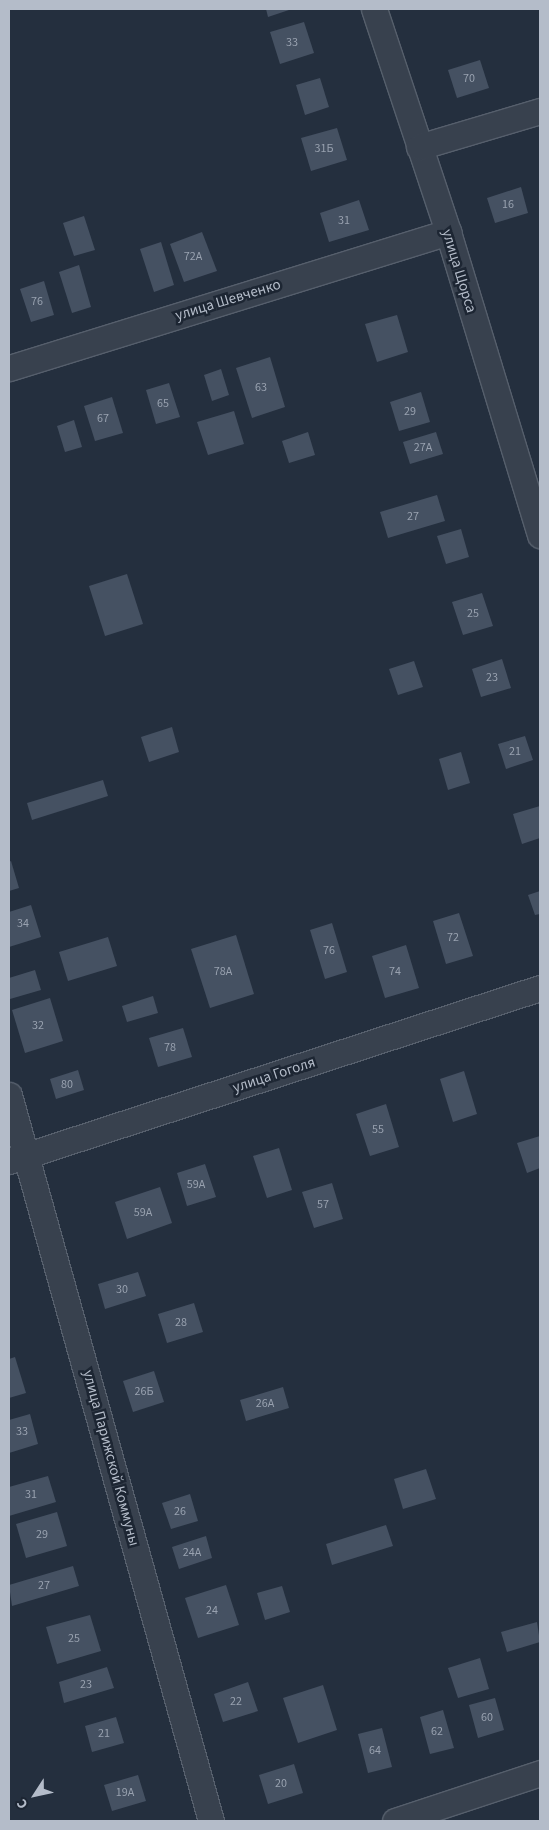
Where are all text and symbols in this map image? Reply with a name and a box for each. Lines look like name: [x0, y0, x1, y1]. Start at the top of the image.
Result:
house number: 33: [286, 36, 298, 50]
house number: 70: [463, 72, 475, 86]
house number: 31Б: [315, 142, 333, 156]
house number: 16: [502, 198, 514, 212]
house number: 31: [338, 214, 350, 228]
street label: улица Щорса: [438, 227, 480, 315]
house number: 72А: [184, 250, 202, 264]
street label: улица Шевченко: [173, 275, 283, 325]
house number: 76: [31, 295, 43, 309]
house number: 63: [255, 381, 267, 395]
house number: 65: [157, 397, 169, 411]
house number: 29: [404, 405, 416, 419]
house number: 67: [97, 412, 109, 426]
house number: 27А: [414, 441, 432, 455]
house number: 27: [407, 510, 419, 524]
house number: 25: [467, 607, 479, 621]
house number: 23: [486, 671, 498, 685]
house number: 21: [509, 745, 521, 759]
house number: 34: [17, 917, 29, 931]
house number: 72: [447, 931, 459, 945]
house number: 76: [323, 944, 335, 958]
house number: 78А: [214, 965, 232, 979]
house number: 74: [389, 965, 401, 979]
house number: 32: [32, 1019, 44, 1033]
house number: 78: [164, 1041, 176, 1055]
street label: улица Гоголя: [230, 1053, 318, 1097]
house number: 80: [61, 1078, 73, 1092]
house number: 55: [372, 1123, 384, 1137]
house number: 59А: [187, 1178, 205, 1192]
house number: 57: [317, 1198, 329, 1212]
house number: 59А: [134, 1206, 152, 1220]
house number: 30: [116, 1283, 128, 1297]
house number: 28: [175, 1316, 187, 1330]
street label: улица Парижской Коммуны: [79, 1368, 143, 1548]
house number: 26Б: [135, 1385, 153, 1399]
house number: 26А: [256, 1397, 274, 1411]
house number: 33: [16, 1425, 28, 1439]
house number: 31: [25, 1488, 37, 1502]
house number: 26: [174, 1505, 186, 1519]
house number: 29: [36, 1528, 48, 1542]
house number: 24А: [183, 1546, 201, 1560]
house number: 27: [38, 1579, 50, 1593]
house number: 24: [206, 1604, 218, 1618]
house number: 25: [68, 1632, 80, 1646]
house number: 23: [80, 1678, 92, 1692]
house number: 22: [230, 1695, 242, 1709]
house number: 60: [481, 1711, 493, 1725]
house number: 62: [431, 1725, 443, 1739]
house number: 21: [98, 1727, 110, 1741]
house number: 64: [369, 1744, 381, 1758]
north arrow: [10, 1770, 60, 1820]
house number: 20: [275, 1777, 287, 1791]
house number: 19А: [116, 1786, 134, 1800]
text: С: [12, 1795, 33, 1813]

